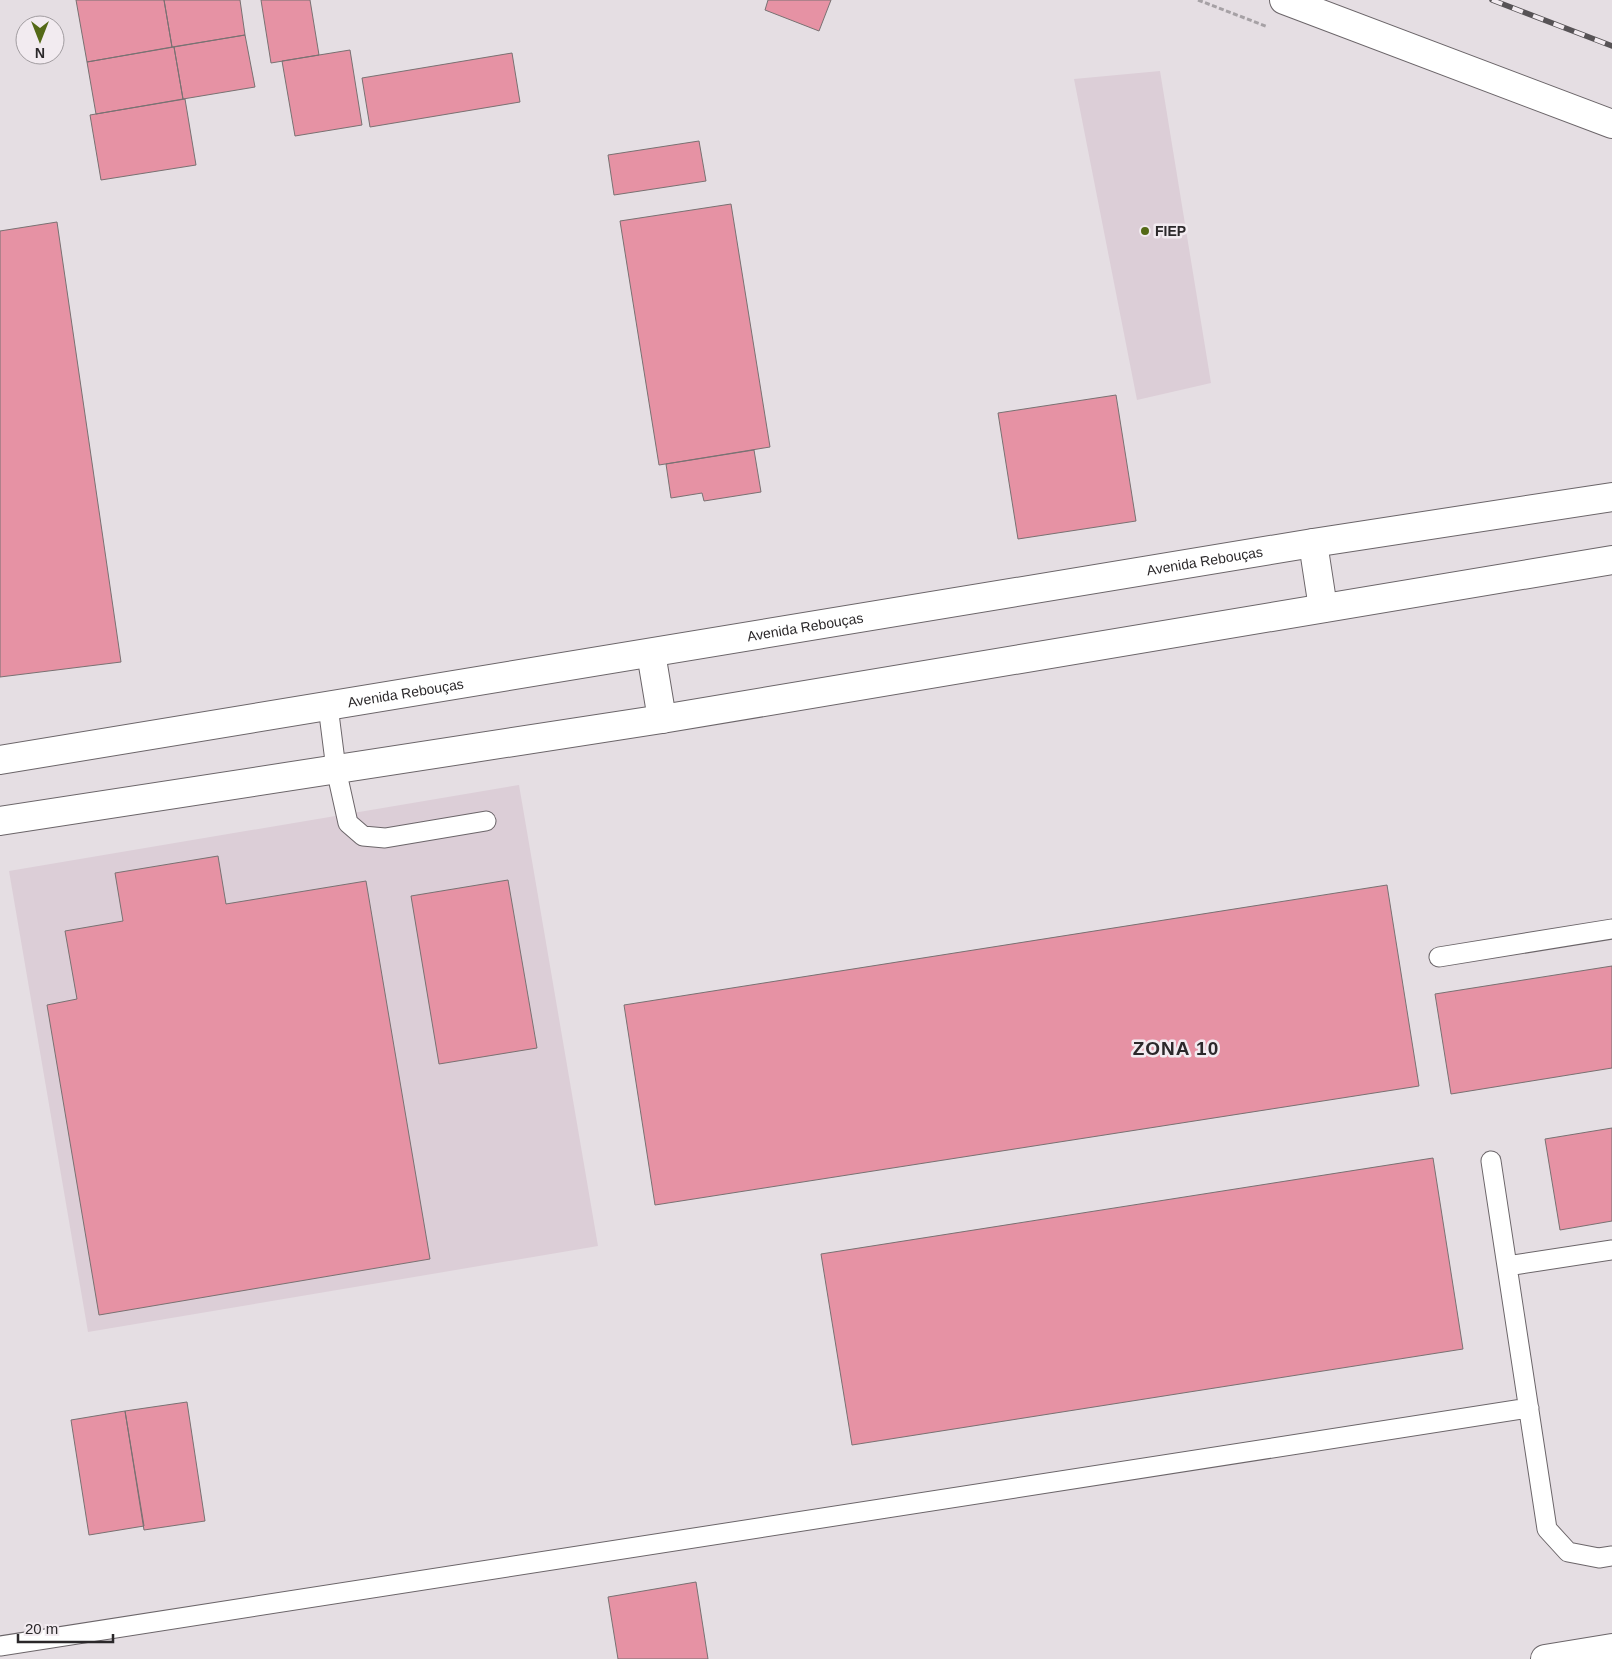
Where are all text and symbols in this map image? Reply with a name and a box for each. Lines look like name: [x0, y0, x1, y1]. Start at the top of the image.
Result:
north arrow: [15, 15, 65, 65]
text: N: [35, 45, 45, 61]
place label: FIEP: [1155, 223, 1186, 239]
marker: FIEP: [1139, 225, 1151, 237]
street label: Avenida Rebouças: [1145, 543, 1264, 578]
street label: Avenida Rebouças: [746, 609, 864, 644]
street label: Avenida Rebouças: [346, 676, 465, 710]
district label: ZONA 10: [1133, 1038, 1219, 1059]
scale bar: [18, 1612, 112, 1644]
text: 20 m: [25, 1620, 58, 1637]

